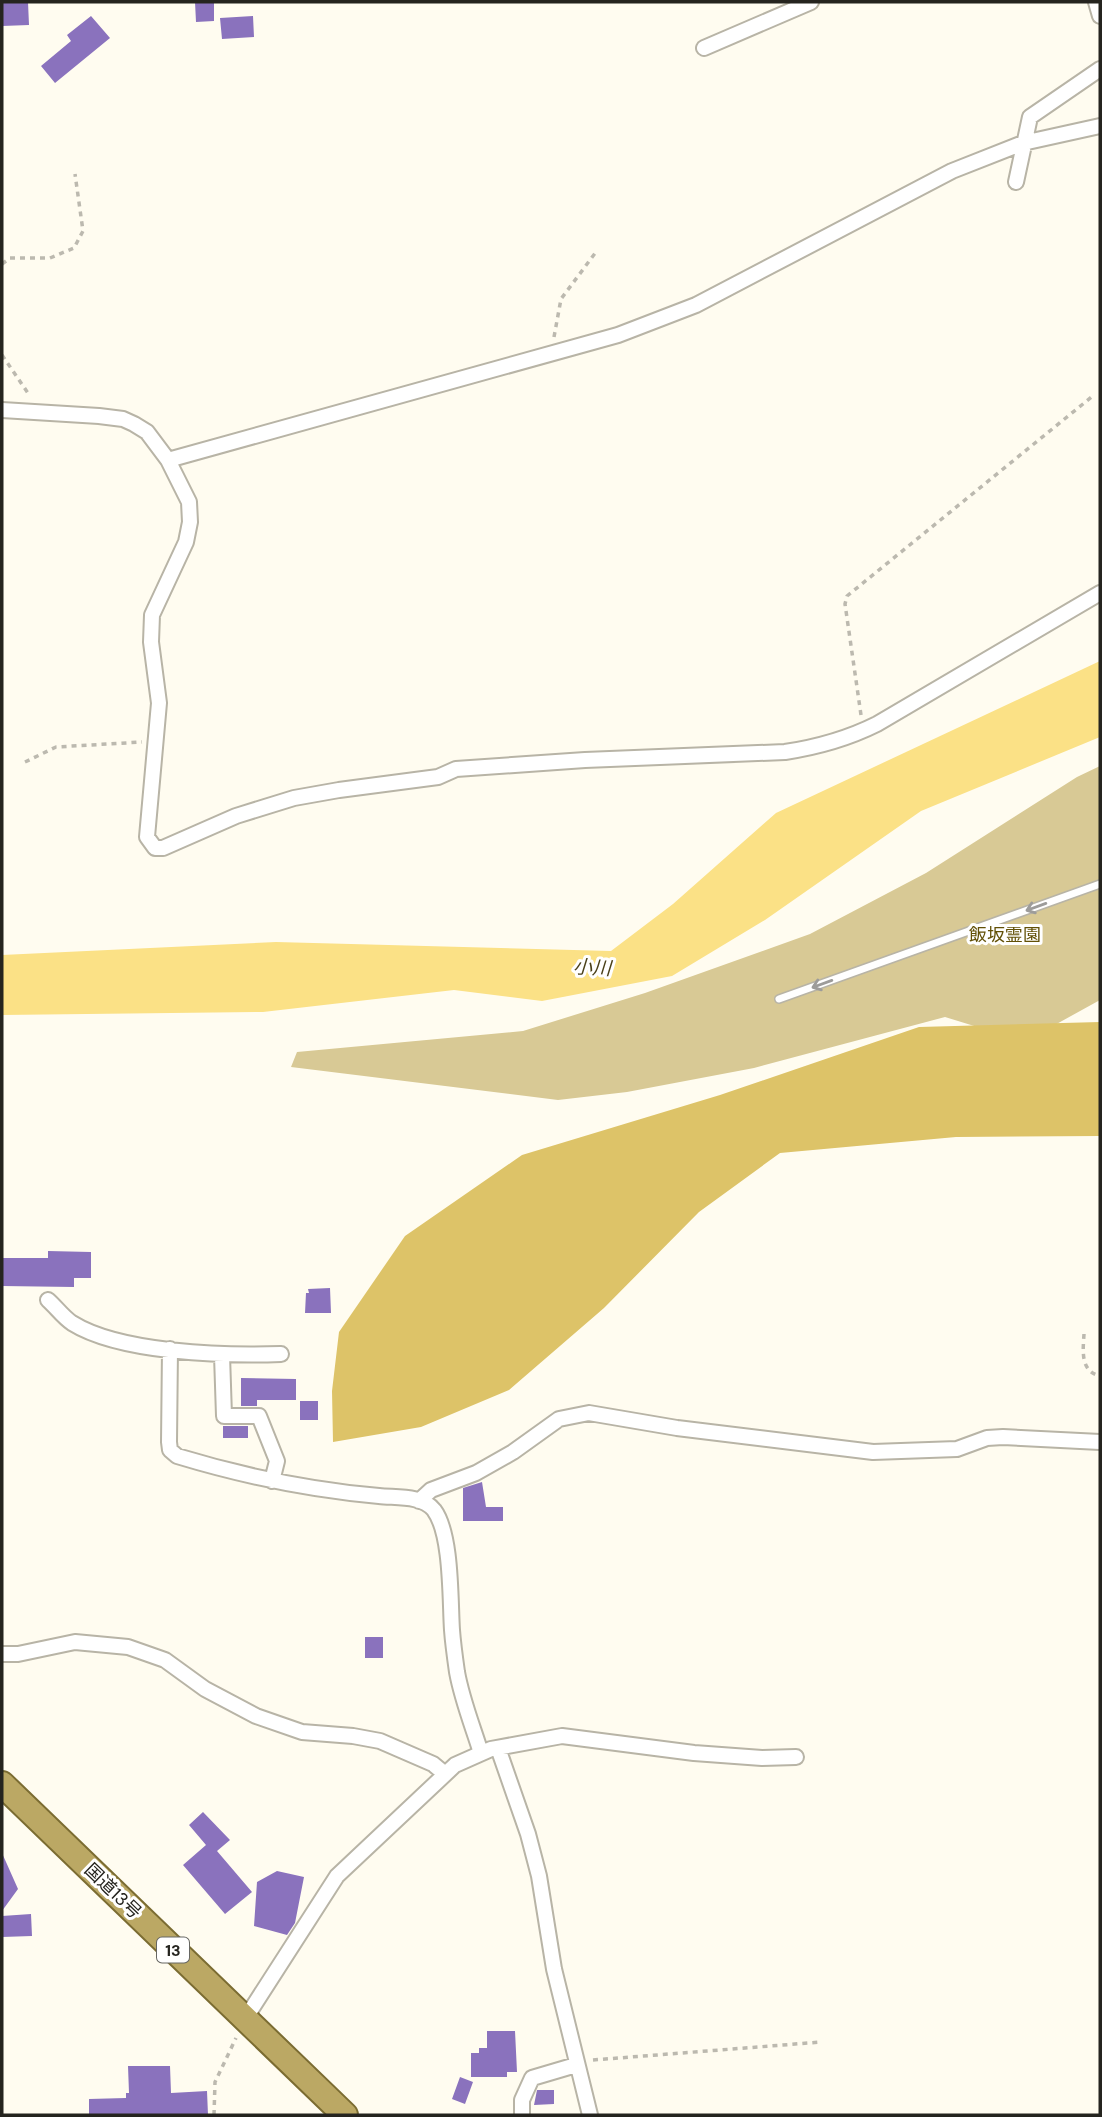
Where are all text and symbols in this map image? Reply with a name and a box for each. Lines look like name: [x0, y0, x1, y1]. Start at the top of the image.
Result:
one-way arrow: [1025, 901, 1047, 914]
park label: 飯坂霊園: [969, 923, 1041, 947]
water label: 小川: [572, 954, 614, 981]
one-way arrow: [811, 978, 833, 991]
street label: 国道13号: [79, 1858, 147, 1924]
road number: 13: [157, 1938, 189, 1962]

